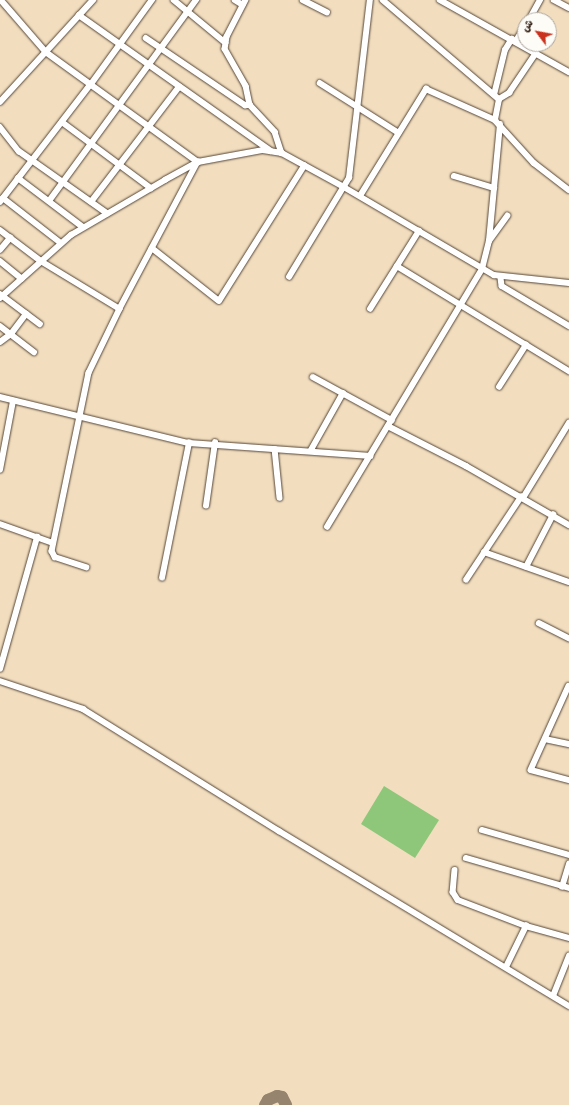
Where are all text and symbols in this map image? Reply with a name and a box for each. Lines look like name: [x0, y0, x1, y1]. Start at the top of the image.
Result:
north arrow: [517, 12, 557, 52]
text: ش: [519, 17, 536, 34]

